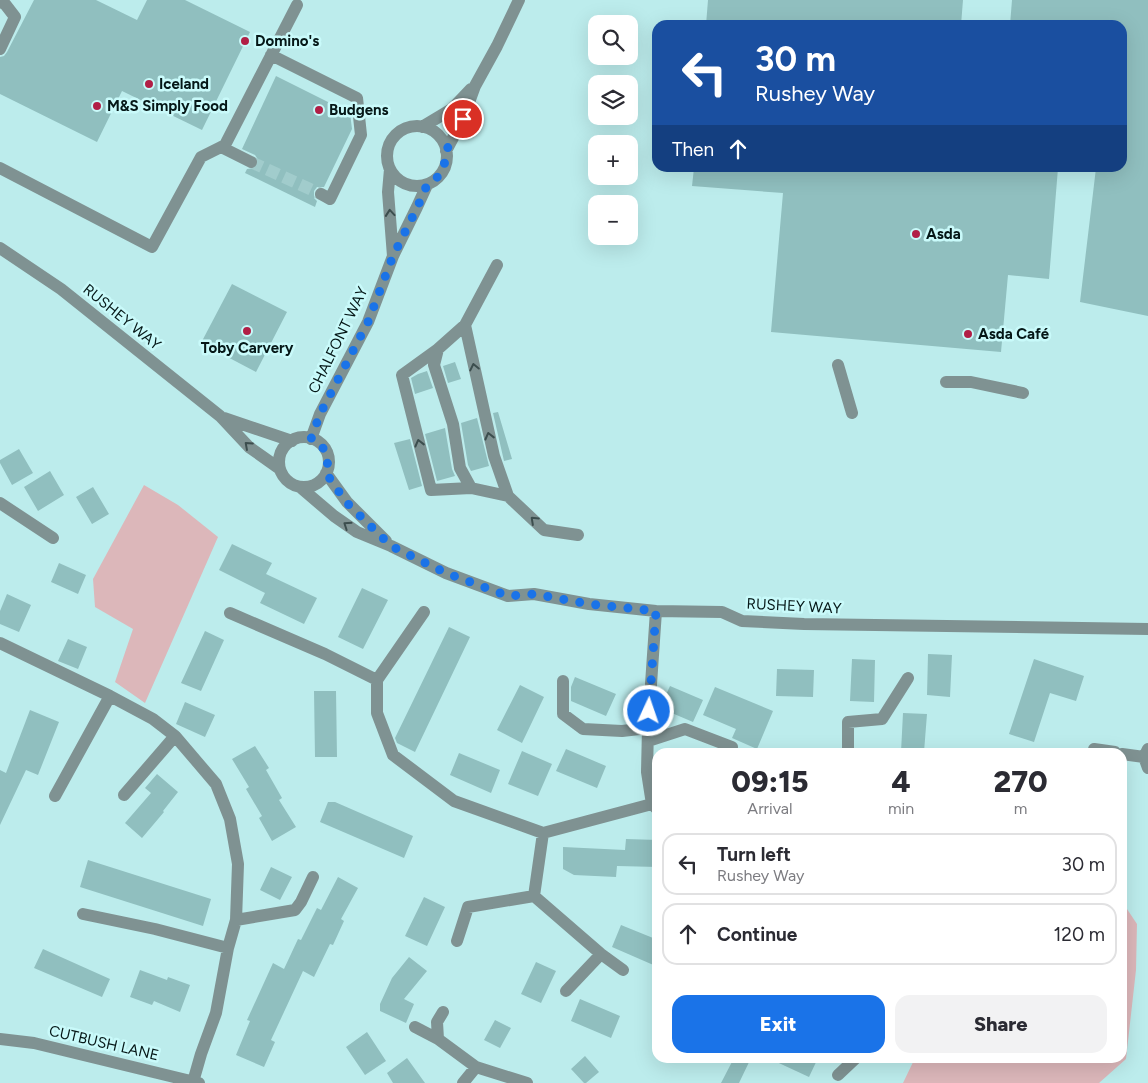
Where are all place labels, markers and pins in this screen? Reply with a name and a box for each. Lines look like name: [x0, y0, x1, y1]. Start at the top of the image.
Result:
place label: Domino's: [255, 32, 319, 50]
marker: Domino's: [239, 35, 251, 47]
place label: Iceland: [159, 75, 209, 93]
marker: Iceland: [143, 78, 155, 90]
place label: M&S Simply Food: [107, 97, 228, 115]
pin: [442, 98, 484, 140]
marker: M&S Simply Food: [91, 100, 103, 112]
place label: Budgens: [329, 101, 388, 119]
marker: Budgens: [313, 104, 325, 116]
place label: Asda: [926, 225, 961, 243]
marker: Asda: [910, 228, 922, 240]
marker: Toby Carvery: [241, 325, 253, 337]
place label: Asda Café: [978, 325, 1050, 343]
marker: Asda Café: [962, 328, 974, 340]
place label: Toby Carvery: [201, 339, 294, 357]

